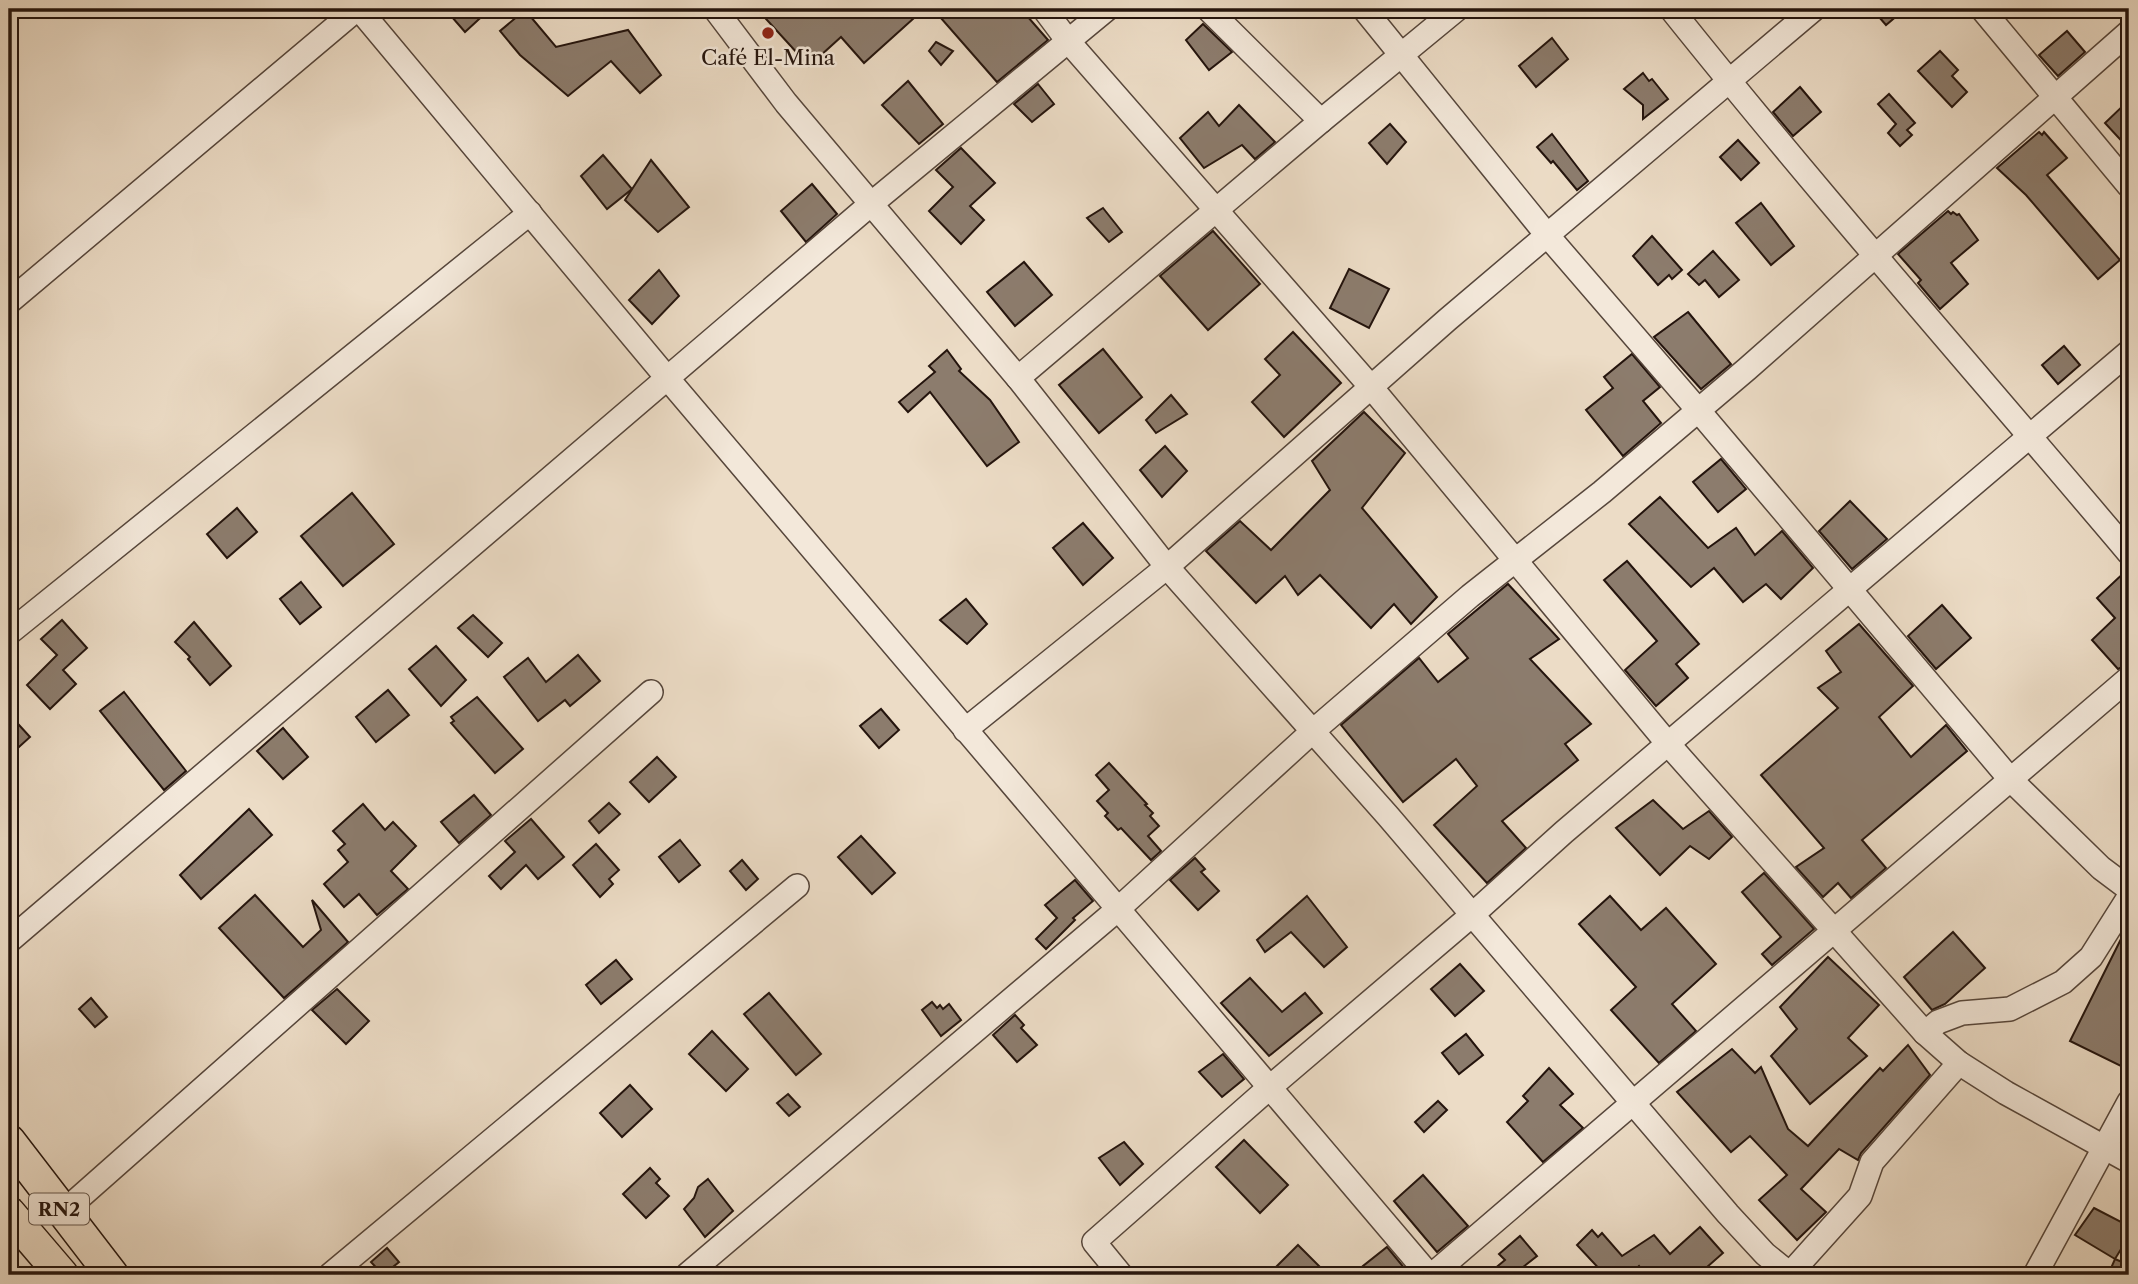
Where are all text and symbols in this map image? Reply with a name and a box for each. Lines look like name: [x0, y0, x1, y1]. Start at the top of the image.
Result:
marker: Café El-Mina: [760, 25, 776, 41]
place label: Café El-Mina: [701, 45, 836, 70]
road number: RN2: [29, 1194, 89, 1224]

